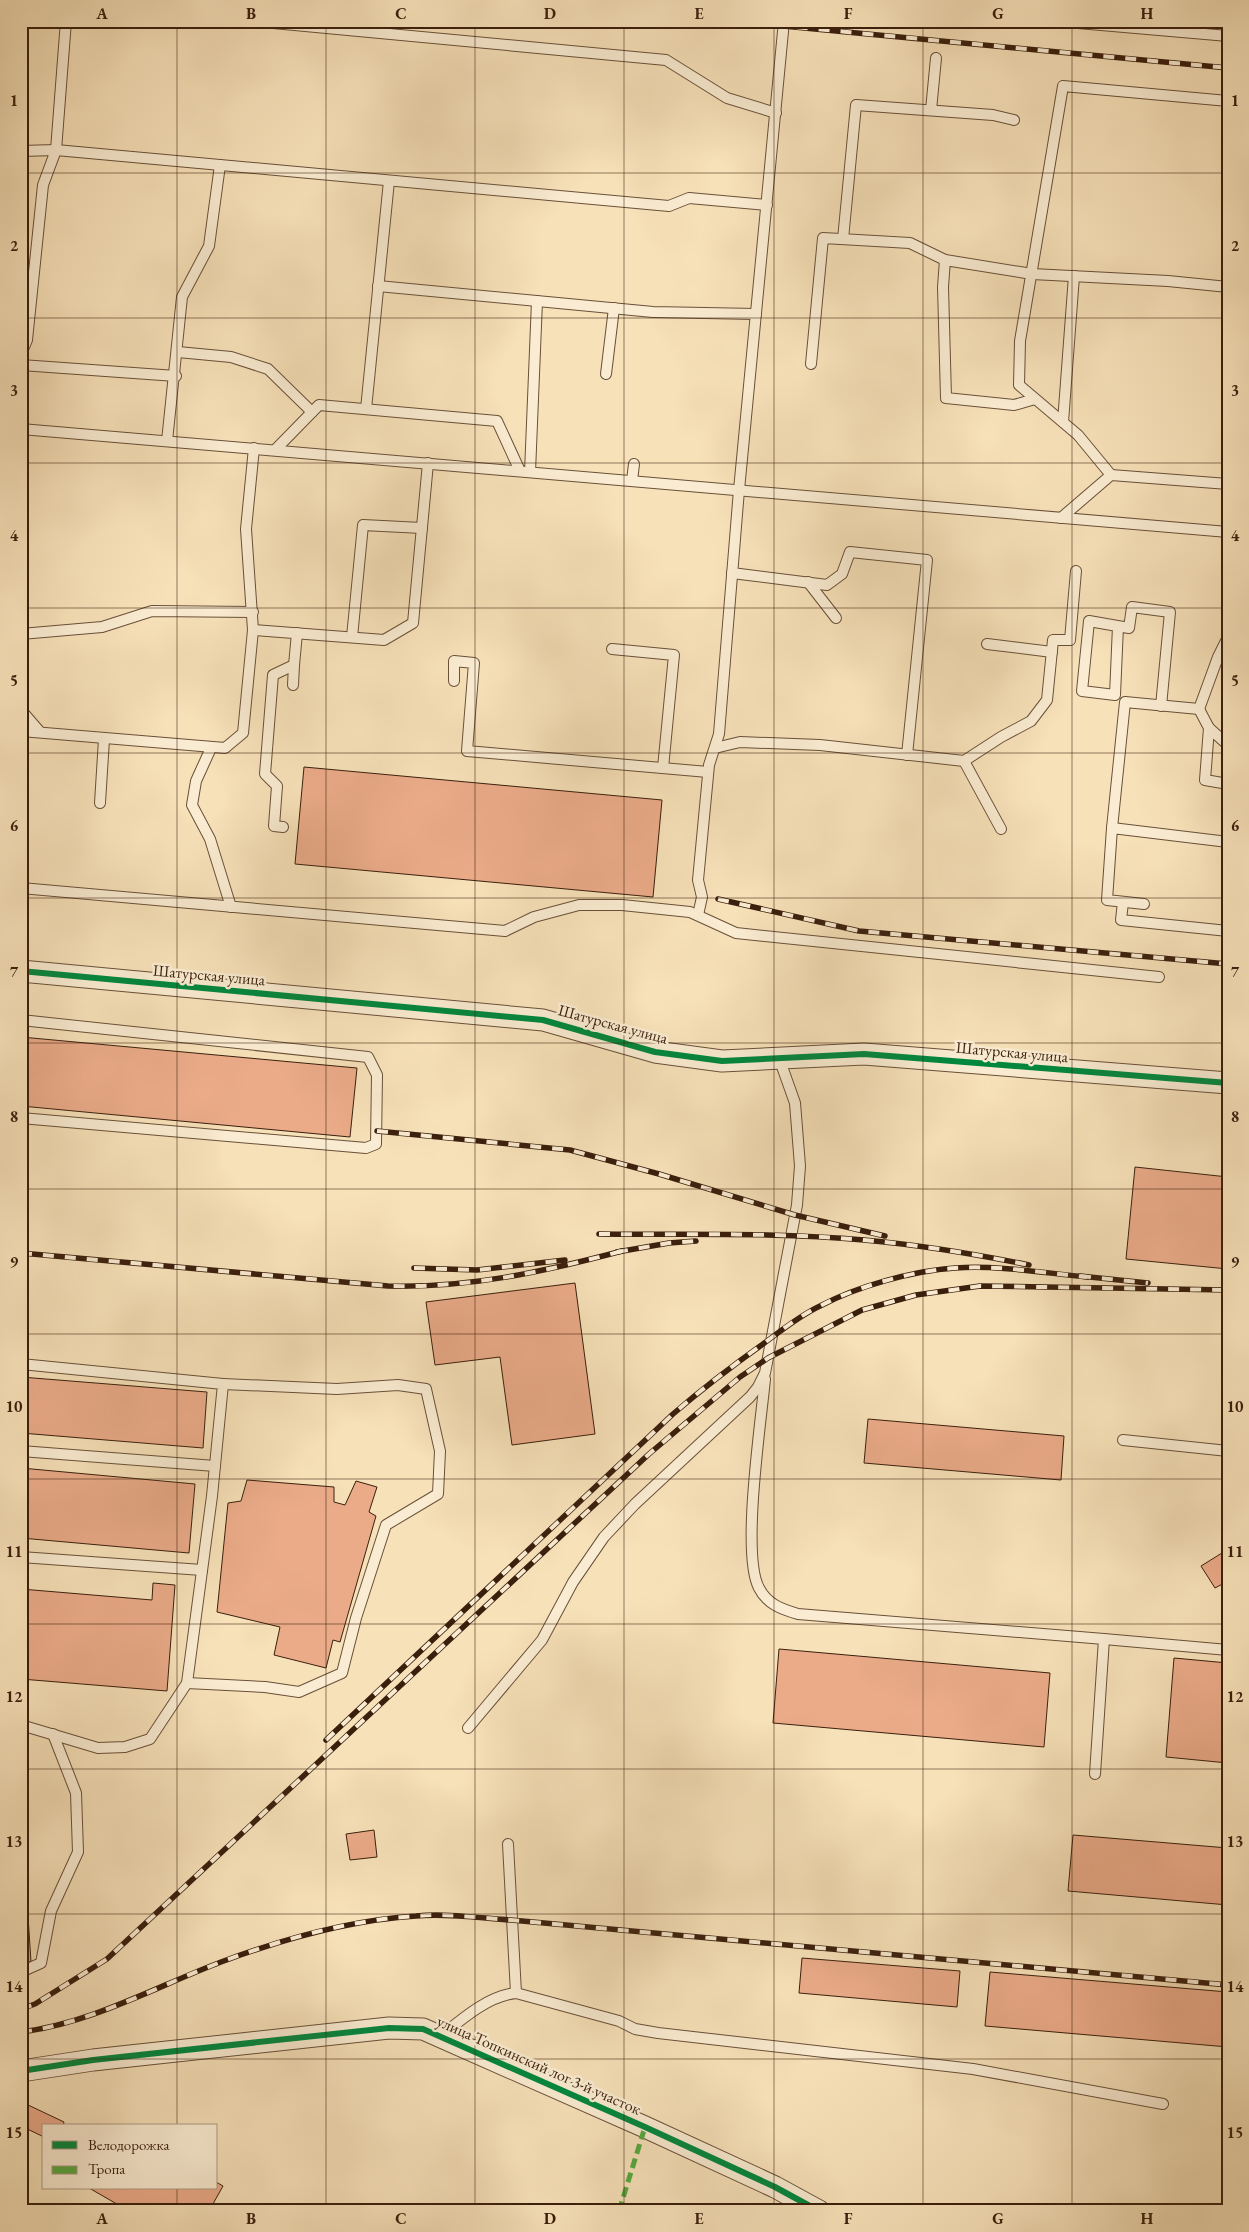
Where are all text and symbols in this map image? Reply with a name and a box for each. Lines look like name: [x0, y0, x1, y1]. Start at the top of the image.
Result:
text: A: [95, 3, 108, 24]
text: B: [246, 3, 256, 24]
text: C: [395, 3, 407, 24]
text: D: [544, 3, 556, 24]
text: E: [694, 3, 704, 24]
text: F: [844, 3, 853, 24]
text: G: [992, 3, 1004, 24]
text: H: [1141, 3, 1154, 24]
text: 1: [10, 90, 18, 111]
text: 1: [1231, 90, 1239, 111]
text: 2: [10, 235, 19, 256]
text: 2: [1231, 235, 1240, 256]
text: 3: [10, 380, 18, 401]
text: 3: [1231, 380, 1239, 401]
text: 4: [10, 525, 19, 546]
text: 4: [1231, 525, 1240, 546]
text: 5: [10, 670, 18, 691]
text: 5: [1231, 670, 1239, 691]
text: 6: [10, 815, 19, 836]
text: 6: [1231, 815, 1240, 836]
street label: Шатурская улица: [152, 960, 267, 990]
text: 7: [10, 961, 19, 982]
text: 7: [1231, 961, 1240, 982]
street label: Шатурская улица: [556, 999, 671, 1049]
street label: Шатурская улица: [955, 1037, 1070, 1067]
text: 8: [10, 1106, 18, 1127]
text: 8: [1231, 1106, 1239, 1127]
text: 9: [10, 1251, 19, 1272]
text: 9: [1231, 1251, 1240, 1272]
text: 10: [6, 1396, 23, 1417]
text: 10: [1227, 1396, 1244, 1417]
text: 11: [6, 1541, 22, 1562]
text: 11: [1227, 1541, 1243, 1562]
text: 12: [6, 1686, 23, 1707]
text: 12: [1227, 1686, 1244, 1707]
text: 13: [6, 1831, 22, 1852]
text: 13: [1227, 1831, 1243, 1852]
text: 14: [6, 1976, 23, 1997]
text: 14: [1227, 1976, 1244, 1997]
street label: улица Топкинский лог 3-й участок: [434, 2010, 645, 2120]
text: 15: [6, 2122, 22, 2143]
text: 15: [1227, 2122, 1243, 2143]
legend: [42, 2124, 218, 2190]
text: Велодорожка: [88, 2135, 169, 2154]
text: Тропа: [88, 2159, 125, 2178]
text: A: [95, 2208, 108, 2229]
text: B: [246, 2208, 256, 2229]
text: C: [395, 2208, 407, 2229]
text: D: [544, 2208, 556, 2229]
text: E: [694, 2208, 704, 2229]
text: F: [844, 2208, 853, 2229]
text: G: [992, 2208, 1004, 2229]
text: H: [1141, 2208, 1154, 2229]

